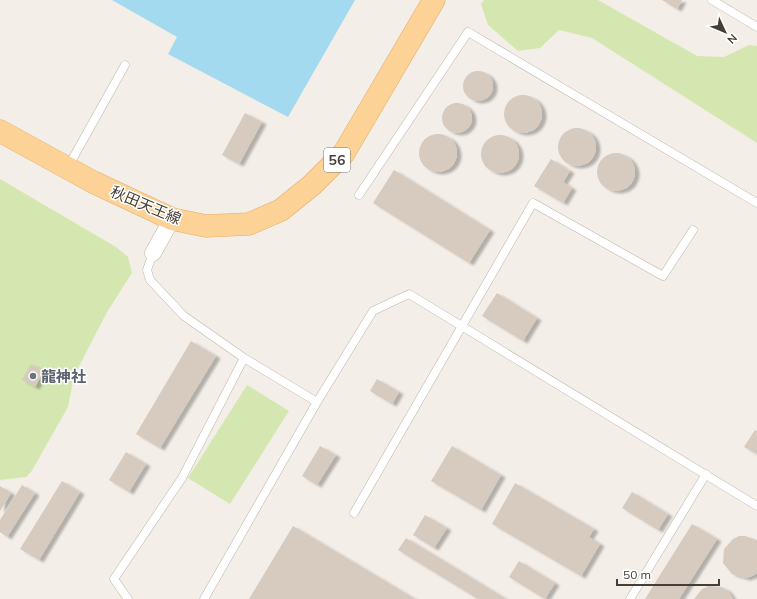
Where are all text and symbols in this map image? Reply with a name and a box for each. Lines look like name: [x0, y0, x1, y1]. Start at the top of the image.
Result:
north arrow: [705, 12, 745, 52]
text: N: [724, 31, 740, 47]
road number: 56: [324, 148, 350, 172]
street label: 秋田天王線: [108, 182, 184, 228]
place label: 龍神社: [41, 367, 86, 386]
marker: 龍神社: [28, 371, 38, 381]
scale bar: [617, 561, 719, 587]
text: 50 m: [623, 567, 651, 582]

